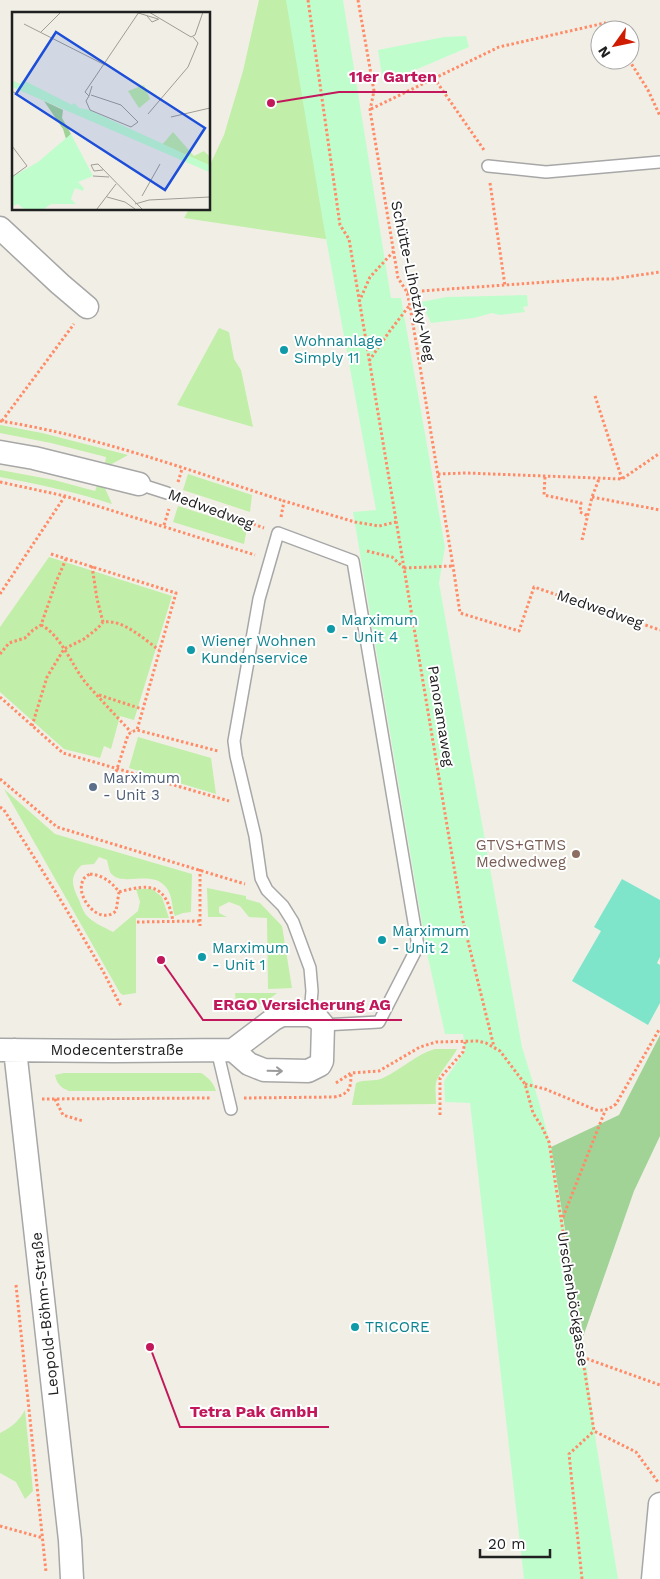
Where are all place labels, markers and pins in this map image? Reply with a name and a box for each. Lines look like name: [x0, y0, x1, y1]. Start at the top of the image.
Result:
callout: 11er Garten: [339, 61, 447, 92]
place label: Wohnanlage Simply 11: [294, 332, 383, 367]
marker: Wohnanlage Simply 11: [278, 344, 290, 356]
place label: Marximum - Unit 4: [341, 611, 418, 646]
marker: Marximum - Unit 4: [325, 623, 337, 635]
place label: Wiener Wohnen Kundenservice: [201, 632, 316, 667]
marker: Wiener Wohnen Kundenservice: [185, 644, 197, 656]
place label: Marximum - Unit 3: [103, 769, 180, 804]
marker: Marximum - Unit 3: [87, 781, 99, 793]
place label: GTVS+GTMS Medwedweg: [476, 836, 566, 871]
marker: GTVS+GTMS Medwedweg: [570, 848, 582, 860]
place label: Marximum - Unit 2: [392, 922, 469, 957]
marker: Marximum - Unit 2: [376, 934, 388, 946]
place label: Marximum - Unit 1: [212, 939, 289, 974]
marker: Marximum - Unit 1: [196, 951, 208, 963]
callout: ERGO Versicherung AG: [203, 989, 402, 1020]
place label: TRICORE: [365, 1318, 430, 1336]
marker: TRICORE: [349, 1321, 361, 1333]
callout: Tetra Pak GmbH: [180, 1396, 329, 1427]

